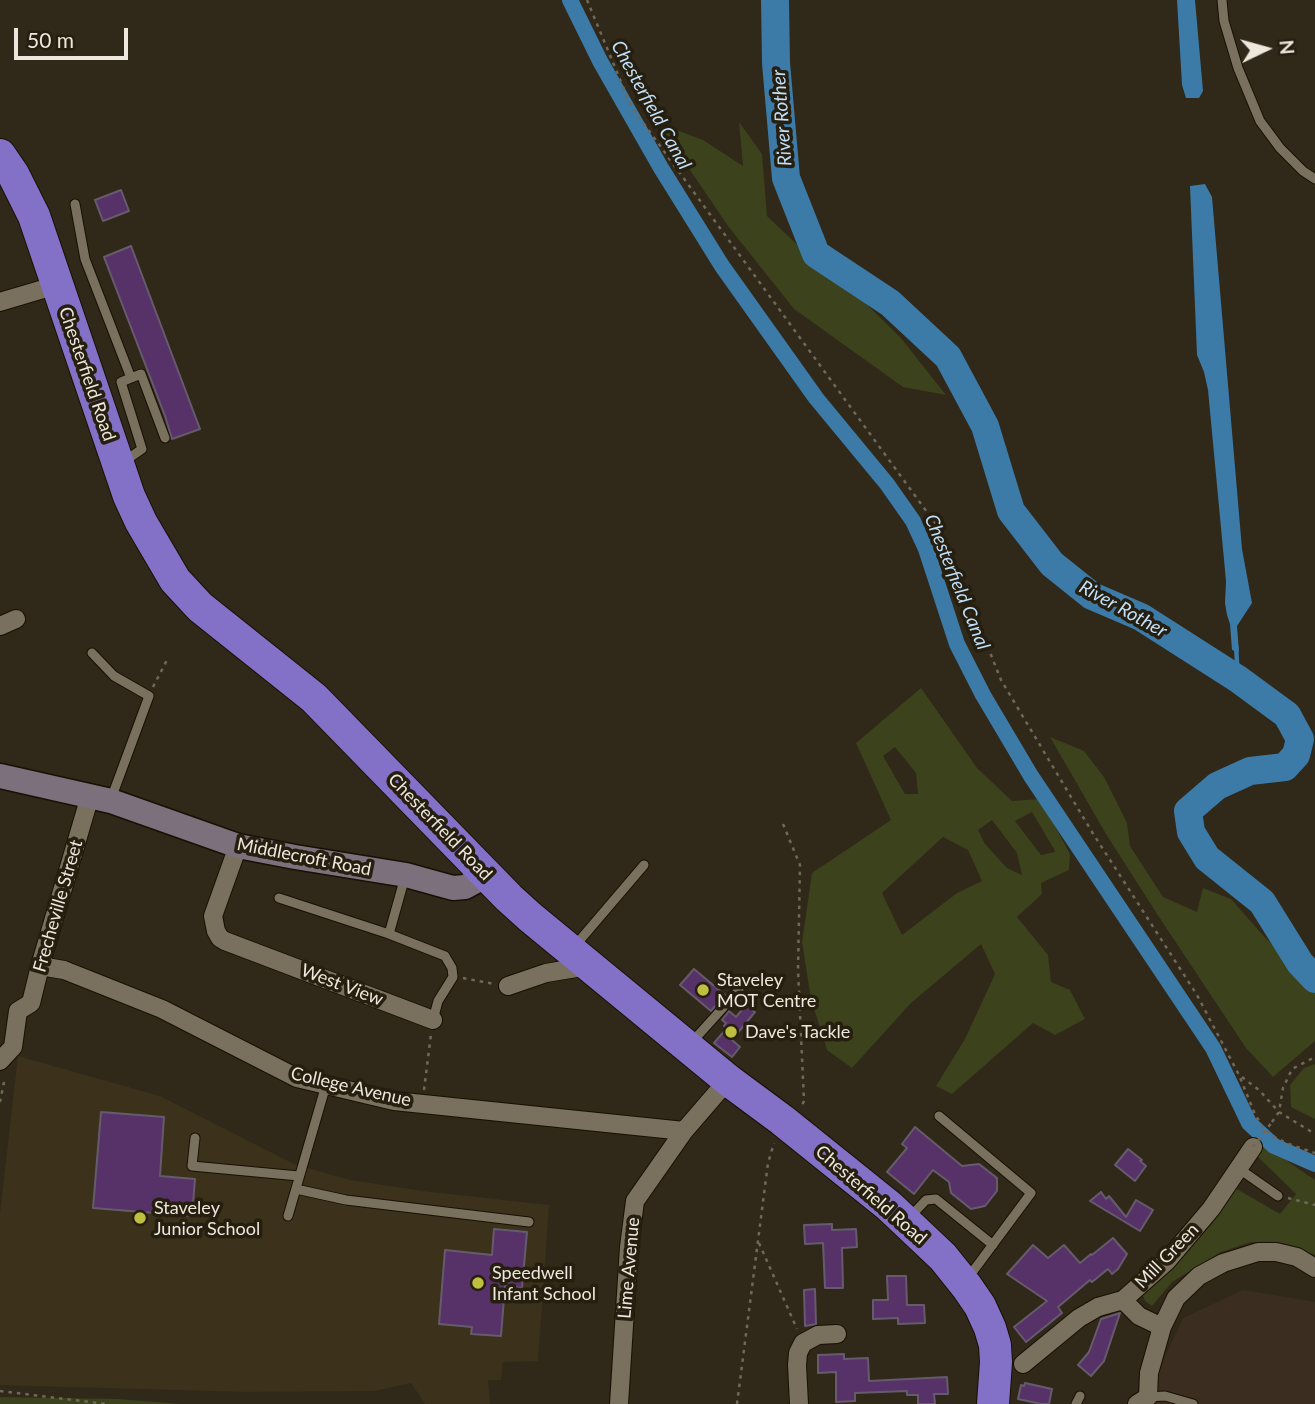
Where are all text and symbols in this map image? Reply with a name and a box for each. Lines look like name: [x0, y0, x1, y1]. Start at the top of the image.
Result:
scale bar: [18, 14, 131, 58]
north arrow: [1231, 14, 1301, 84]
text: 50 m: [27, 27, 74, 52]
water label: Chesterfield Canal: [606, 36, 696, 174]
text: N: [1275, 39, 1300, 55]
water label: River Rother: [767, 69, 797, 167]
street label: Chesterfield Road: [54, 304, 120, 444]
water label: Chesterfield Canal: [919, 511, 995, 653]
water label: River Rother: [1075, 576, 1171, 642]
street label: Chesterfield Road: [383, 769, 497, 885]
street label: Middlecroft Road: [235, 833, 373, 881]
street label: Frecheville Street: [29, 837, 87, 975]
street label: West View: [298, 960, 386, 1010]
place label: Staveley MOT Centre: [717, 969, 816, 1012]
marker: Staveley MOT Centre: [695, 982, 711, 998]
place label: Dave's Tackle: [745, 1021, 850, 1043]
marker: Dave's Tackle: [723, 1024, 739, 1040]
street label: College Avenue: [289, 1063, 413, 1111]
street label: Chesterfield Road: [811, 1141, 931, 1249]
place label: Staveley Junior School: [154, 1197, 260, 1240]
marker: Staveley Junior School: [132, 1210, 148, 1226]
street label: Lime Avenue: [614, 1216, 644, 1320]
street label: Mill Green: [1131, 1219, 1203, 1293]
place label: Speedwell Infant School: [492, 1262, 596, 1304]
marker: Speedwell Infant School: [470, 1275, 486, 1291]

